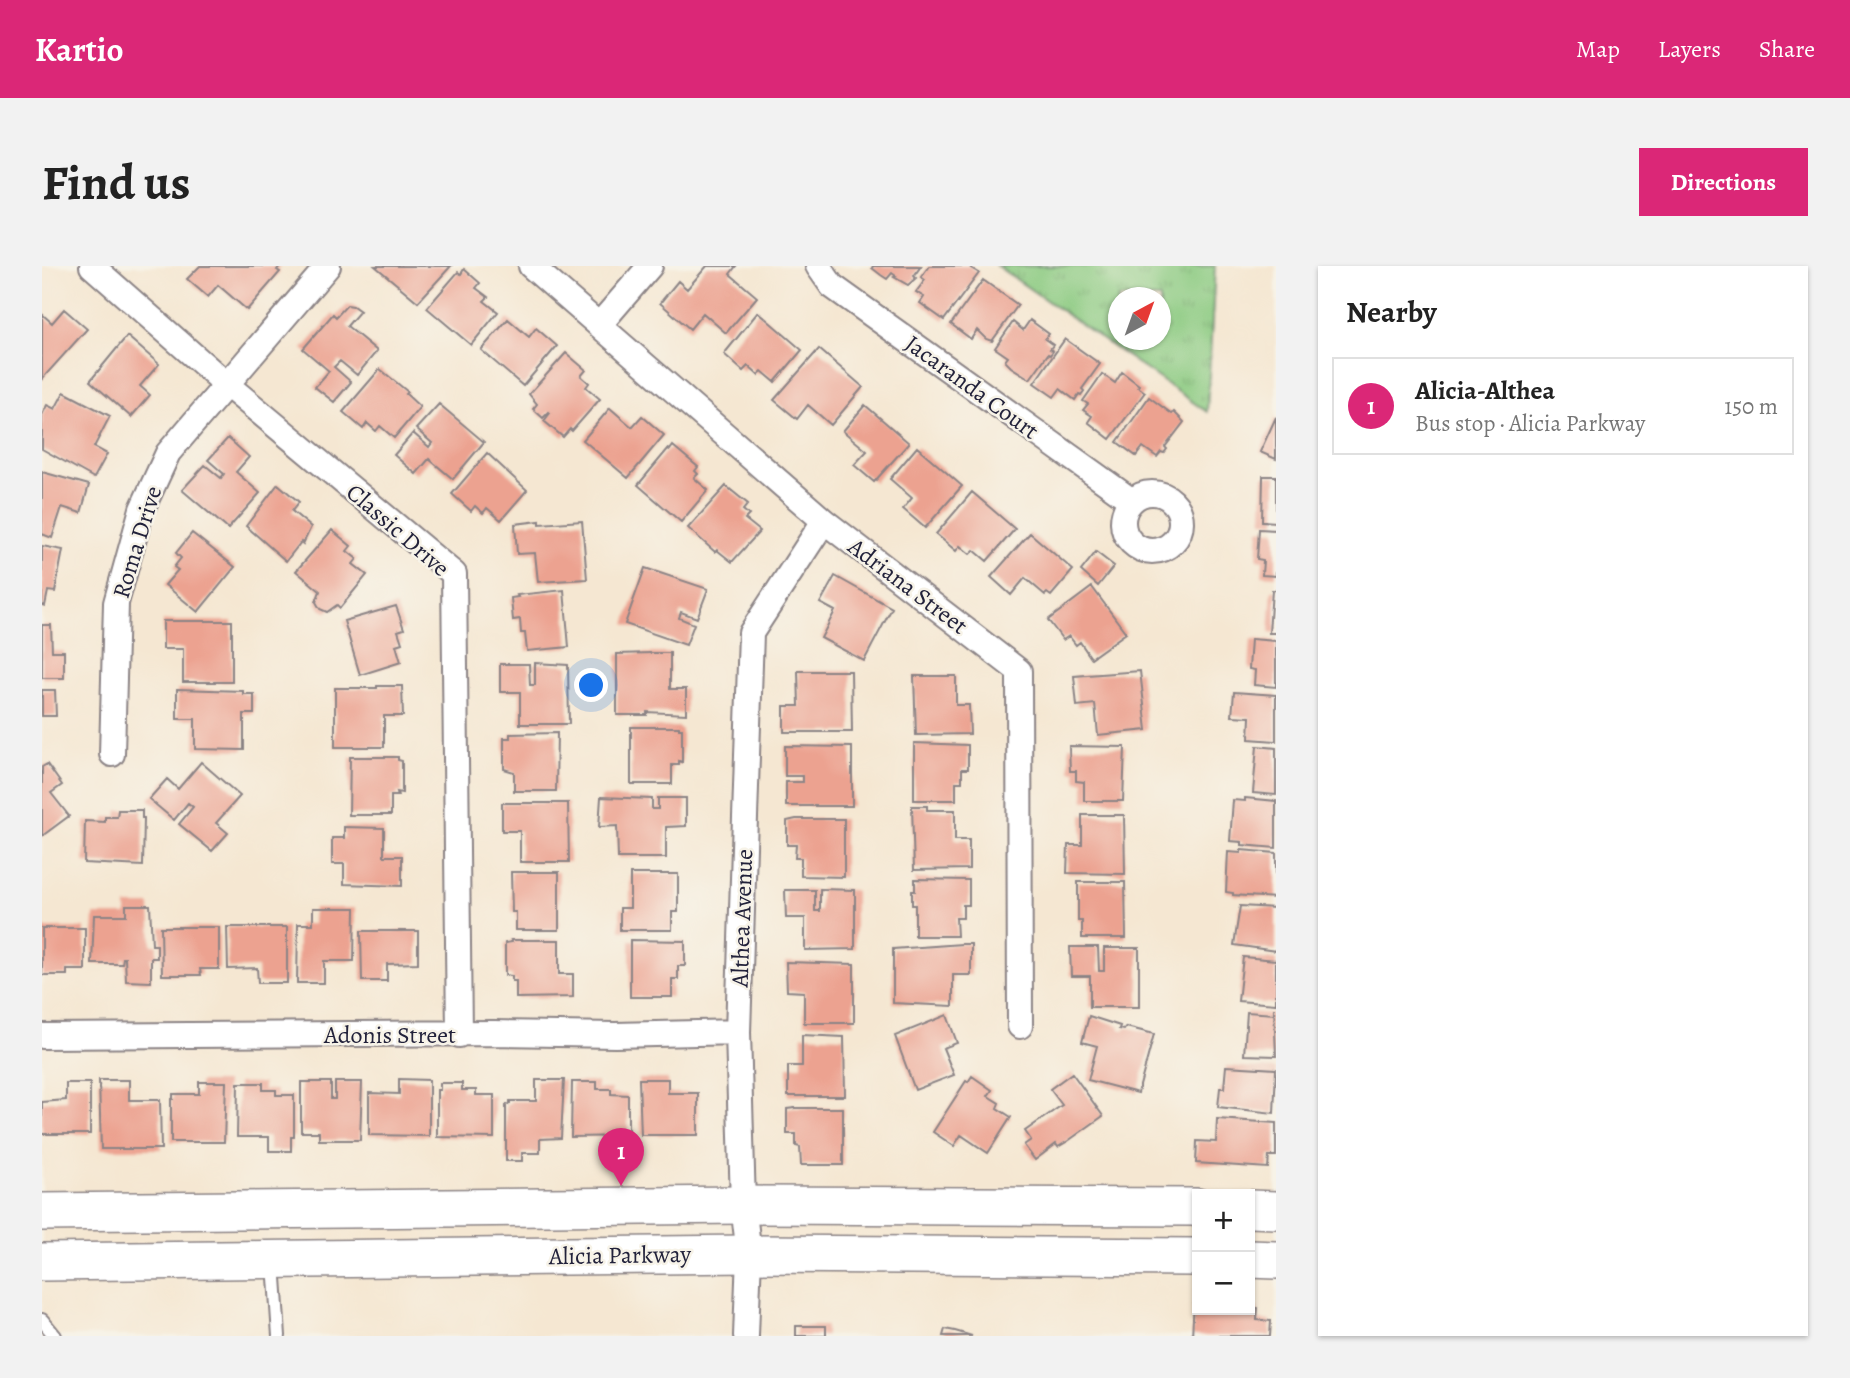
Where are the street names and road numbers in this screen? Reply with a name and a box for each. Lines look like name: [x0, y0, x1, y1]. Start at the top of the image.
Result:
street label: Jacaranda Court: [899, 328, 1045, 446]
street label: Classic Drive: [340, 476, 456, 584]
street label: Roma Drive: [105, 482, 169, 602]
street label: Adriana Street: [841, 530, 974, 641]
street label: Althea Avenue: [724, 848, 760, 989]
street label: Adonis Street: [323, 1019, 456, 1051]
street label: Alicia Parkway: [548, 1238, 692, 1272]

